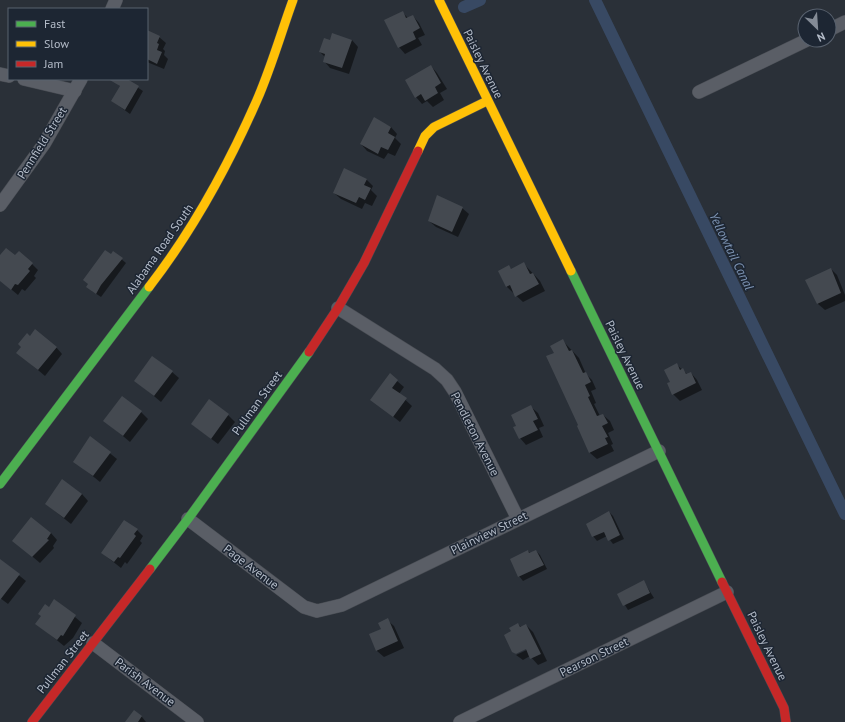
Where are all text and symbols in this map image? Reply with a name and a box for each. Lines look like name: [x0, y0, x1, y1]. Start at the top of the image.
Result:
legend: [8, 8, 148, 80]
north arrow: [797, 8, 837, 48]
text: Fast: [44, 16, 65, 31]
street label: Paisley Avenue: [460, 27, 507, 101]
text: N: [815, 29, 827, 45]
text: Slow: [44, 36, 69, 51]
text: Jam: [43, 56, 63, 71]
street label: Pennfield Street: [14, 104, 70, 181]
street label: Alabama Road South: [123, 201, 196, 297]
water label: Yellowtail Canal: [705, 209, 758, 293]
street label: Paisley Avenue: [602, 318, 649, 392]
street label: Pullman Street: [228, 368, 285, 438]
street label: Pendleton Avenue: [448, 389, 503, 478]
street label: Plainview Street: [448, 508, 530, 558]
street label: Page Avenue: [221, 541, 282, 592]
street label: Paisley Avenue: [744, 609, 791, 683]
street label: Pullman Street: [33, 627, 92, 696]
street label: Pearson Street: [557, 634, 630, 680]
street label: Parish Avenue: [112, 654, 178, 709]

